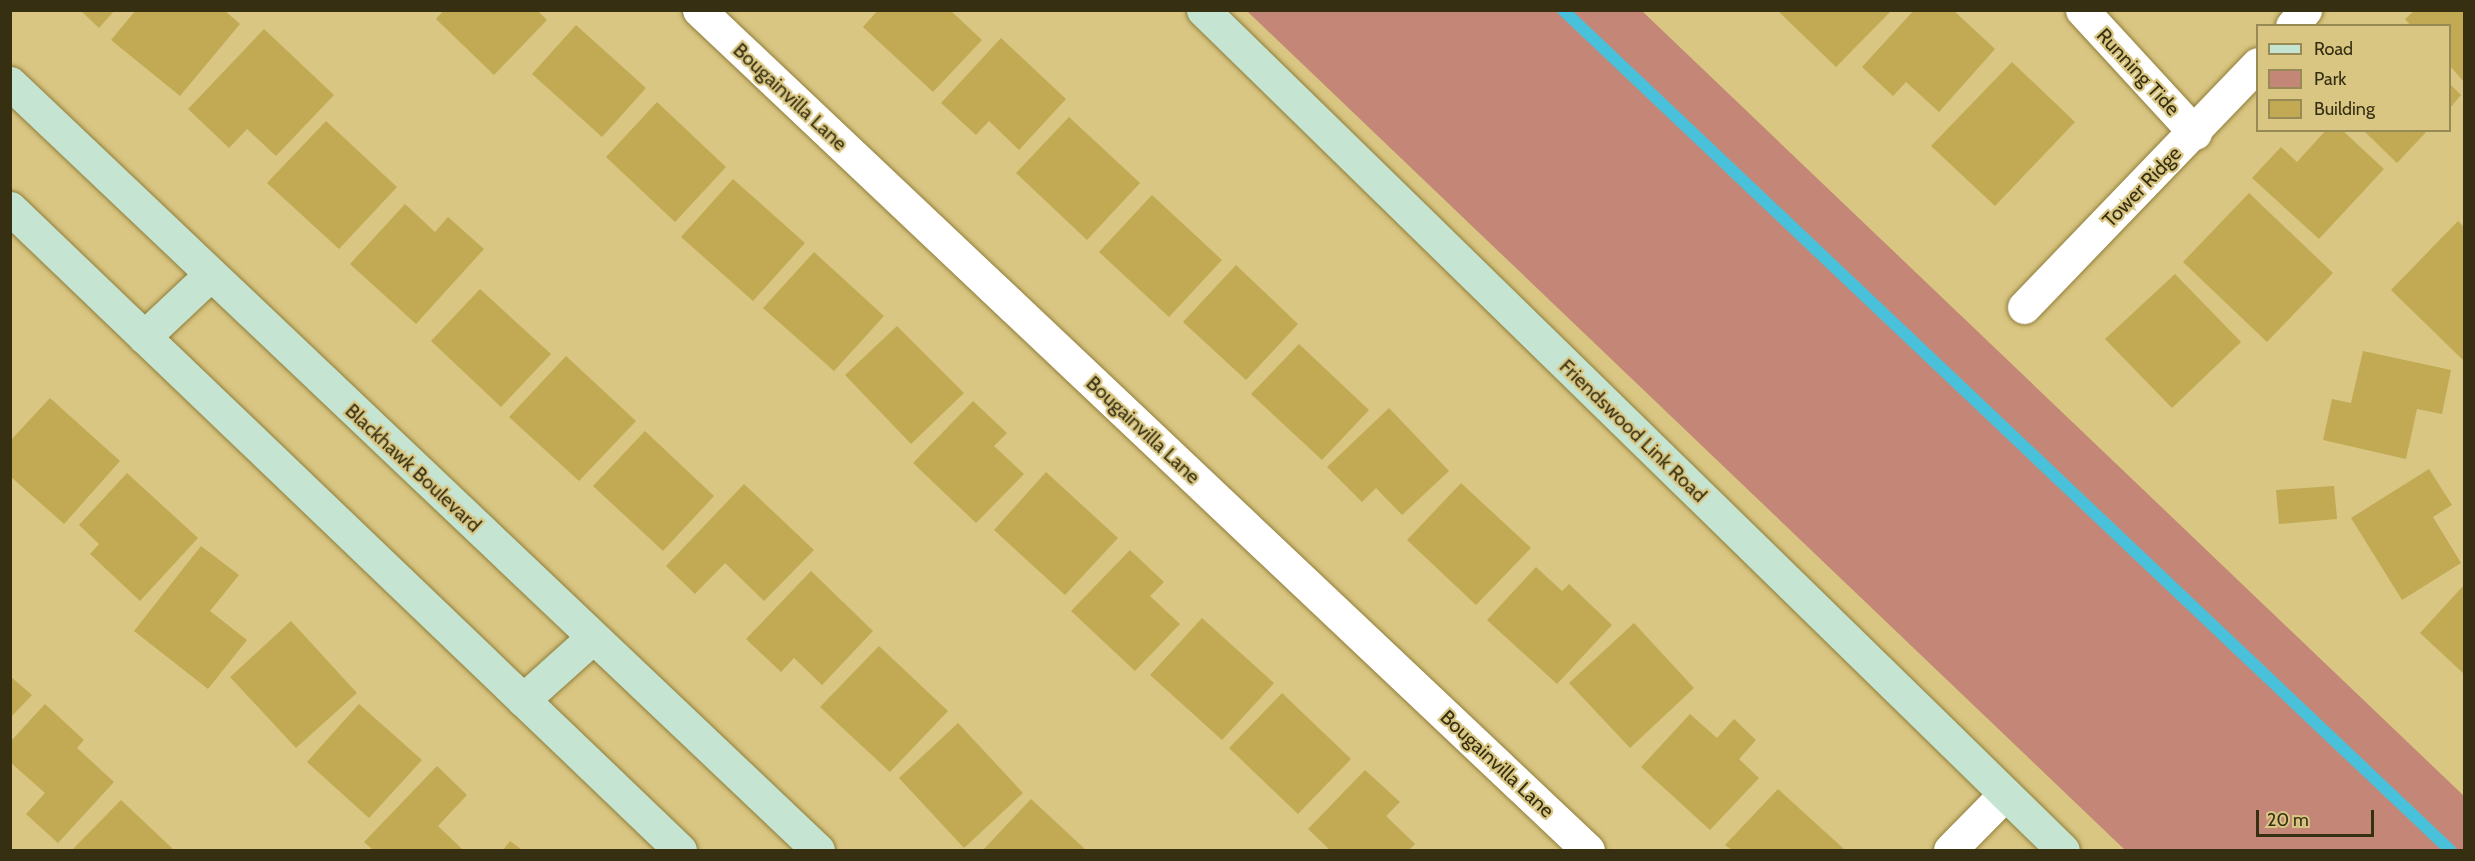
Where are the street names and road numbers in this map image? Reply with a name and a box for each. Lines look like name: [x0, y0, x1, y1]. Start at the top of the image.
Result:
street label: Running Tide: [2092, 23, 2184, 121]
street label: Bougainvilla Lane: [728, 38, 852, 156]
street label: Tower Ridge: [2098, 142, 2186, 232]
street label: Friendswood Link Road: [1554, 355, 1712, 507]
street label: Bougainvilla Lane: [1081, 371, 1205, 489]
street label: Blackhawk Boulevard: [340, 399, 486, 537]
street label: Bougainvilla Lane: [1435, 705, 1559, 823]

